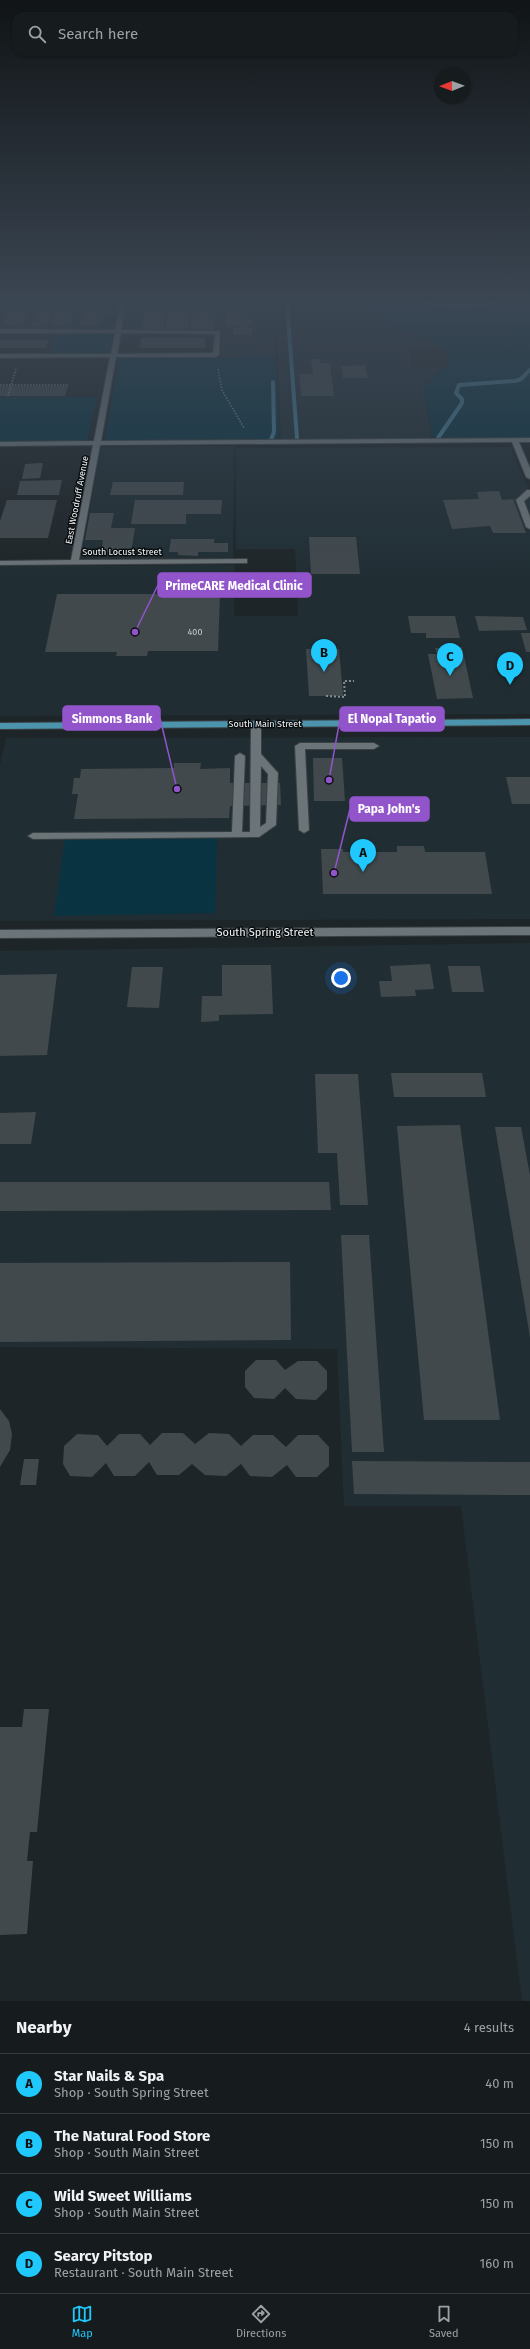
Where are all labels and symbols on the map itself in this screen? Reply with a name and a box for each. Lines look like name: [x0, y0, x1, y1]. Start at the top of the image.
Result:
north arrow: [434, 68, 470, 104]
street label: East Woodruff Avenue: [64, 455, 90, 545]
street label: South Locust Street: [82, 547, 163, 557]
callout: PrimeCARE Medical Clinic: [158, 573, 311, 597]
text: PrimeCARE Medical Clinic: [165, 579, 303, 593]
house number: 400: [188, 627, 202, 637]
pin: B: [311, 639, 337, 672]
pin: C: [437, 643, 463, 676]
pin: D: [497, 652, 523, 685]
callout: Simmons Bank: [63, 706, 160, 730]
callout: El Nopal Tapatio: [340, 707, 444, 731]
text: Simmons Bank: [72, 712, 153, 726]
text: El Nopal Tapatio: [348, 712, 436, 726]
street label: South Main Street: [229, 719, 302, 729]
callout: Papa John's: [350, 797, 429, 821]
text: Papa John's: [358, 802, 421, 816]
pin: A: [350, 839, 376, 872]
street label: South Spring Street: [217, 926, 313, 939]
your location: [331, 968, 351, 988]

